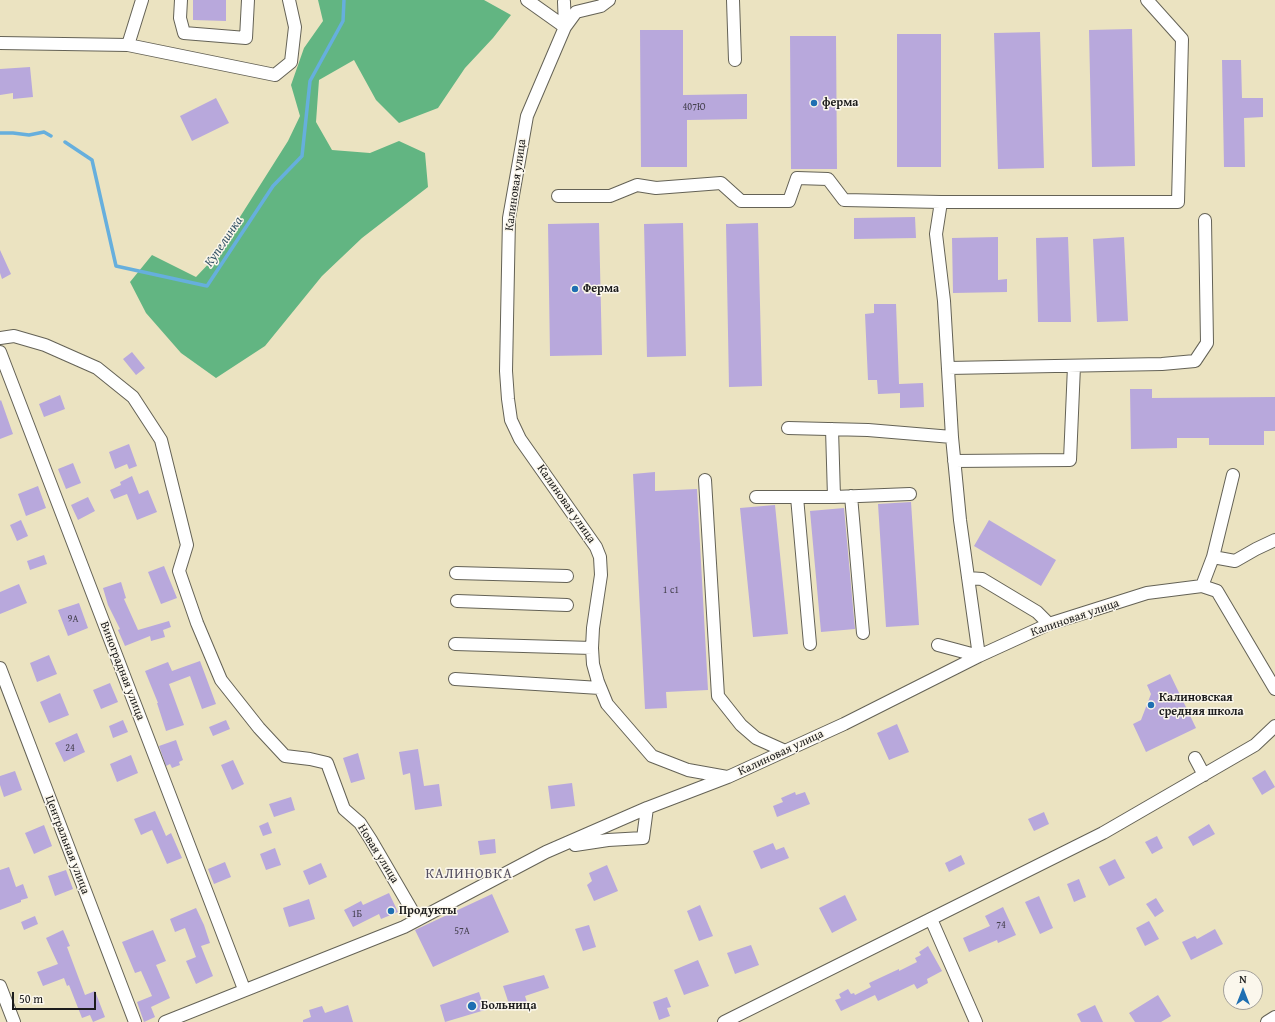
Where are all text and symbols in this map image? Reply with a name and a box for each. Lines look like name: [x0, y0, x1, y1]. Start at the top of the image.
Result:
place label: ферма: [822, 96, 858, 110]
marker: ферма: [809, 98, 819, 108]
house number: 407Ю: [683, 101, 705, 113]
street label: Калиновая улица: [502, 138, 530, 232]
water label: Купелинка: [201, 214, 247, 270]
place label: Ферма: [583, 282, 619, 296]
marker: Ферма: [570, 284, 580, 294]
street label: Калиновая улица: [534, 462, 598, 546]
house number: 1 с1: [663, 584, 679, 596]
street label: Калиновая улица: [1029, 596, 1121, 640]
house number: 9А: [68, 613, 78, 625]
street label: Виноградная улица: [97, 620, 147, 722]
place label: Калиновская средняя школа: [1159, 691, 1244, 719]
marker: Калиновская средняя школа: [1146, 700, 1156, 710]
street label: Калиновая улица: [736, 727, 826, 779]
house number: 24: [65, 742, 75, 754]
street label: Центральная улица: [42, 794, 92, 896]
street label: Новая улица: [354, 822, 402, 886]
district label: КАЛИНОВКА: [425, 866, 513, 882]
place label: Продукты: [399, 904, 457, 918]
marker: Продукты: [386, 906, 396, 916]
house number: 1Б: [352, 908, 362, 920]
house number: 74: [996, 919, 1006, 931]
house number: 57А: [454, 925, 470, 937]
north arrow: [1223, 970, 1263, 1010]
text: N: [1239, 971, 1247, 987]
scale bar: [14, 984, 98, 1010]
text: 50 m: [19, 990, 43, 1007]
place label: Больница: [481, 999, 537, 1013]
marker: Больница: [466, 1000, 478, 1012]

